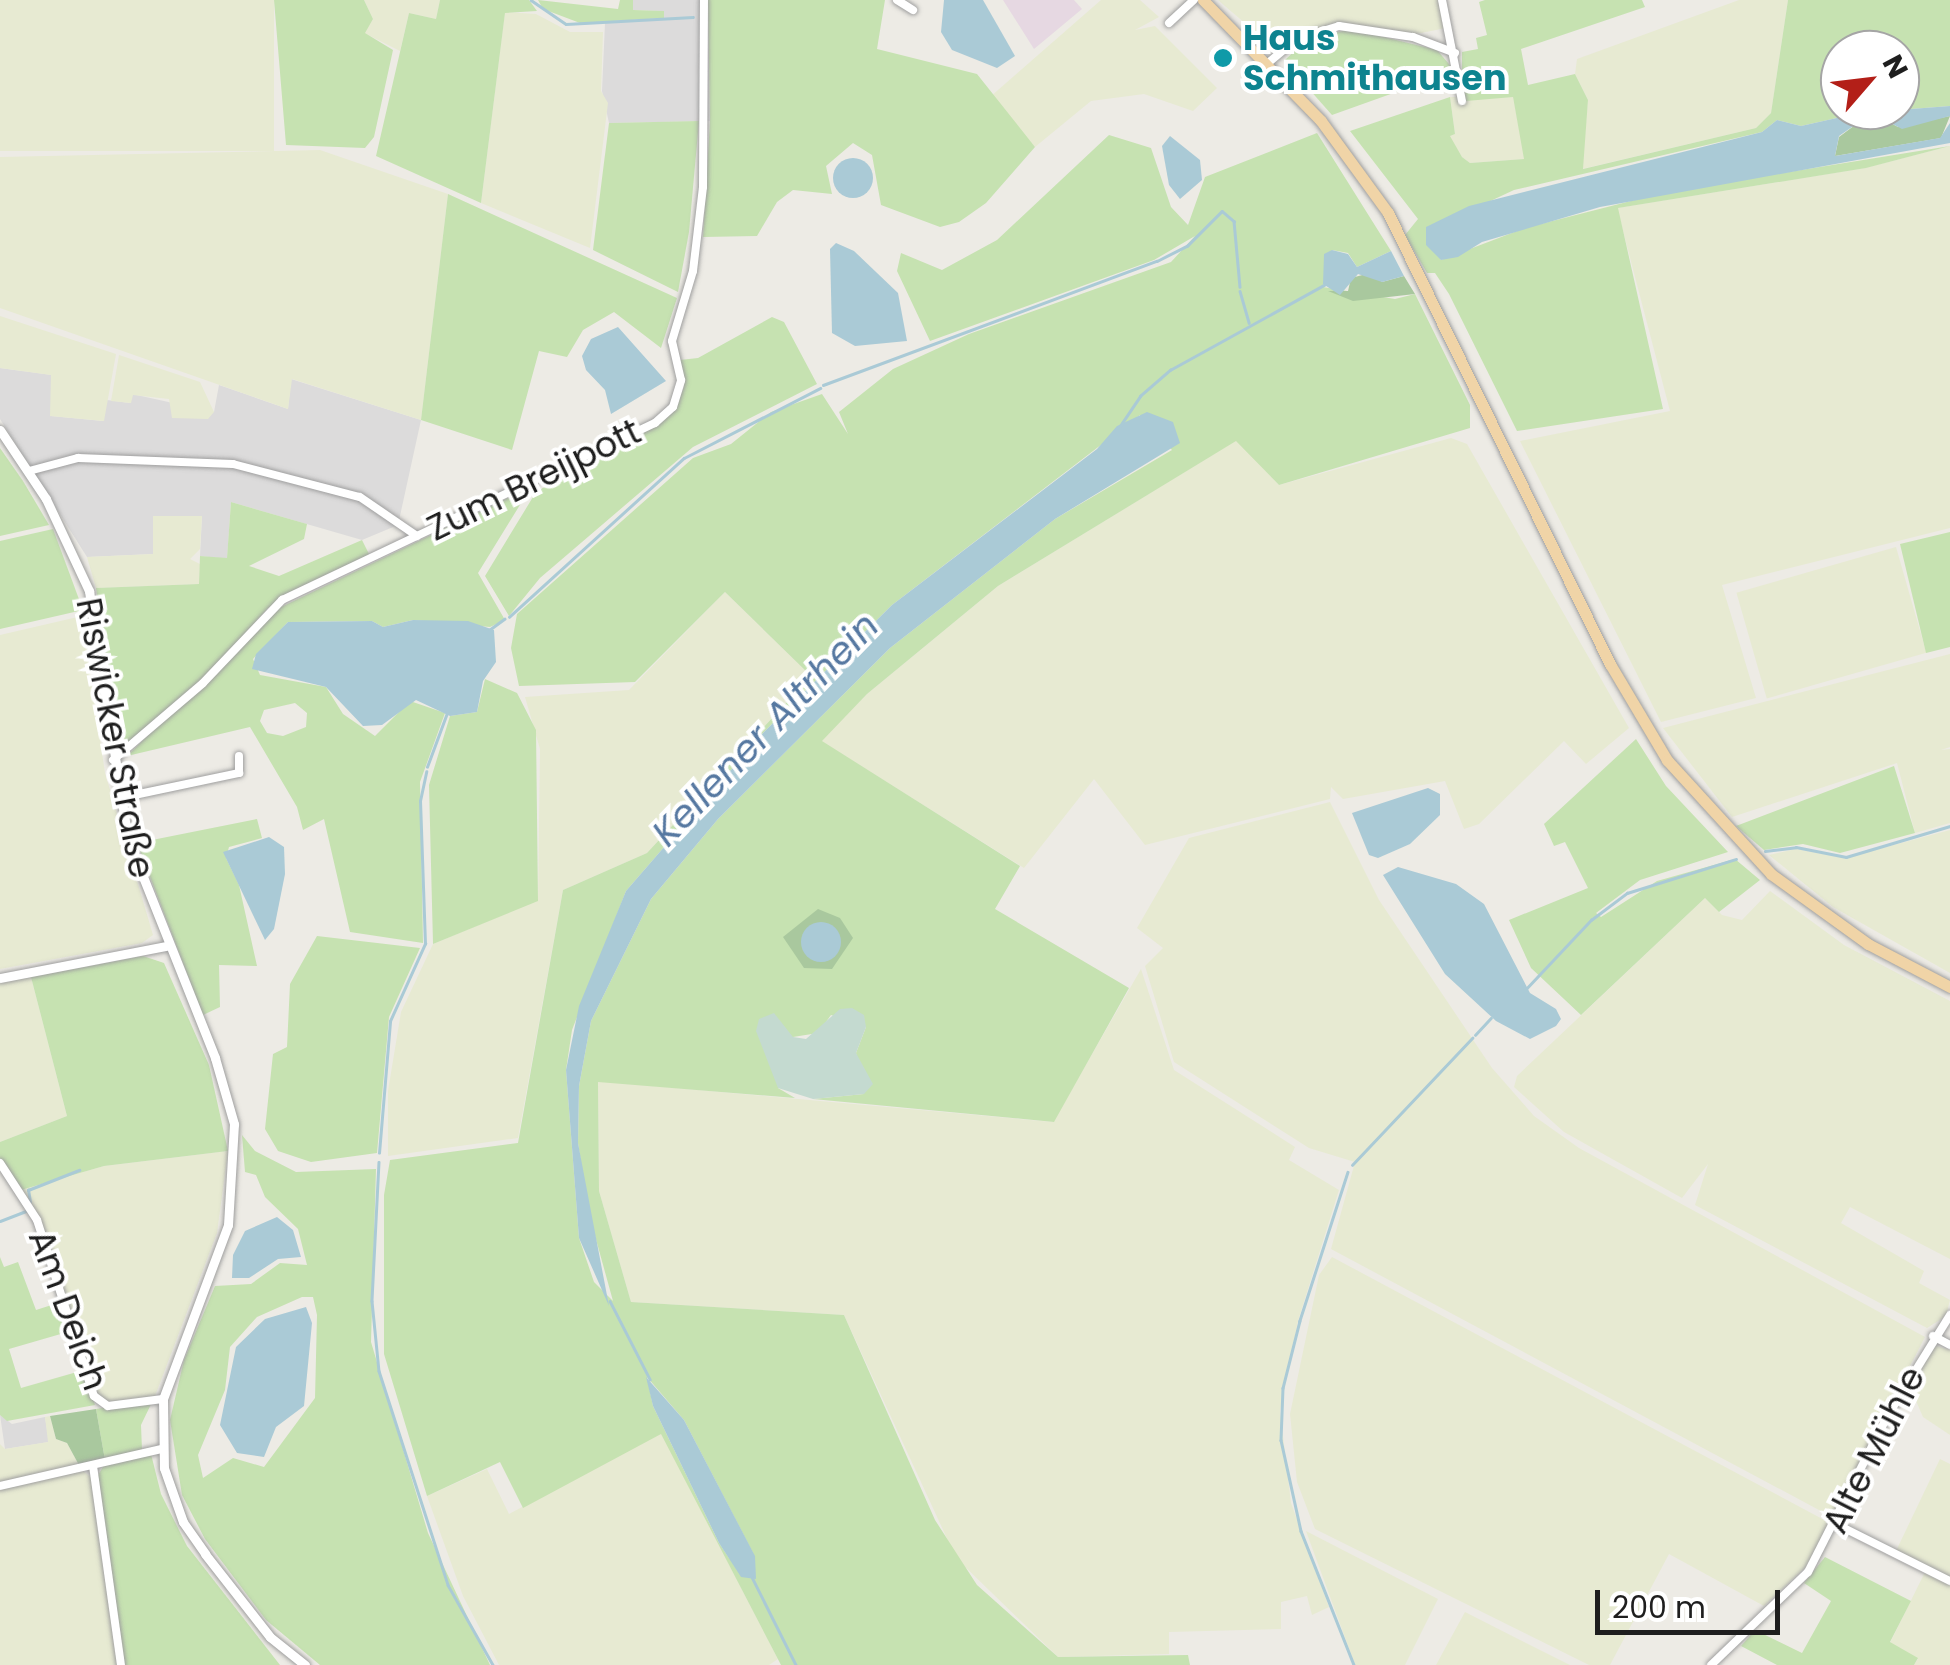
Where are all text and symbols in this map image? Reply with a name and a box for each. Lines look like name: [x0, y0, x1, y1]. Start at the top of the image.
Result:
place label: Haus Schmithausen: [1243, 17, 1507, 99]
north arrow: [1820, 30, 1920, 130]
marker: Haus Schmithausen: [1212, 47, 1234, 69]
text: N: [1873, 48, 1917, 85]
street label: Zum Breijpott: [421, 410, 647, 550]
street label: Riswicker Straße: [67, 594, 163, 882]
water label: Kellener Altrhein: [642, 603, 888, 855]
street label: Am Deich: [20, 1224, 116, 1396]
street label: Alte Mühle: [1814, 1360, 1934, 1540]
scale bar: [1600, 1570, 1785, 1632]
text: 200 m: [1612, 1586, 1706, 1629]

